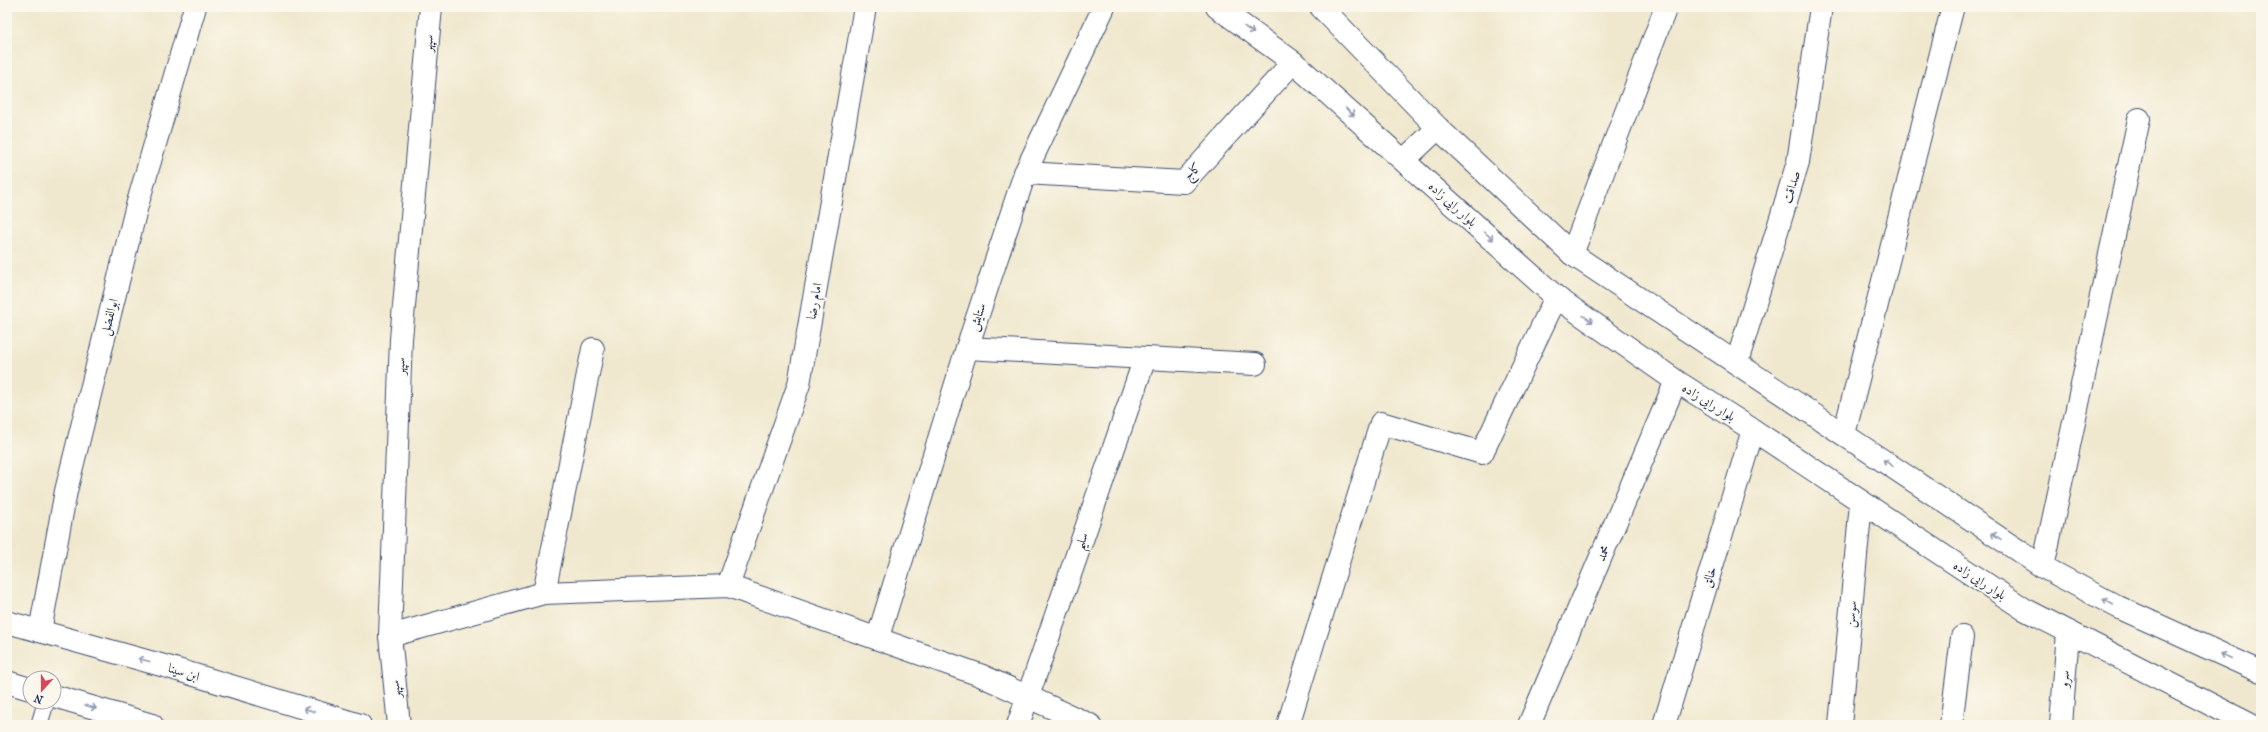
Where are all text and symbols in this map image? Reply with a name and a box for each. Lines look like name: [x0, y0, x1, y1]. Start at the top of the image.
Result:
one-way arrow: [1243, 26, 1254, 34]
street label: سپهر: [420, 33, 438, 55]
one-way arrow: [1344, 107, 1354, 116]
street label: کاج: [1180, 159, 1207, 186]
street label: صداقت: [1779, 169, 1803, 205]
street label: بلوار رایی زاده: [1425, 178, 1480, 230]
one-way arrow: [1483, 231, 1494, 240]
street label: امام رضا: [803, 281, 829, 321]
street label: ابوالفضل: [97, 297, 123, 338]
street label: ستایش: [965, 301, 990, 334]
one-way arrow: [1582, 315, 1593, 323]
street label: سپهر: [392, 357, 410, 377]
street label: بلوار رایی زاده: [1679, 380, 1738, 425]
one-way arrow: [1883, 459, 1894, 467]
street label: سلیم: [1071, 530, 1097, 554]
one-way arrow: [1991, 532, 2002, 540]
street label: محمد: [1593, 543, 1613, 563]
street label: بلوار رایی زاده: [1950, 557, 2009, 603]
street label: خالق: [1699, 565, 1720, 590]
one-way arrow: [2102, 597, 2114, 605]
street label: سوسن: [1842, 600, 1862, 628]
one-way arrow: [2220, 652, 2232, 659]
one-way arrow: [138, 656, 151, 663]
street label: ابن سینا: [166, 660, 202, 685]
north arrow: [22, 670, 62, 710]
street label: سرو: [2056, 670, 2073, 690]
street label: سپهر: [387, 679, 405, 701]
text: N: [32, 691, 45, 706]
one-way arrow: [85, 704, 98, 711]
one-way arrow: [303, 706, 316, 713]

